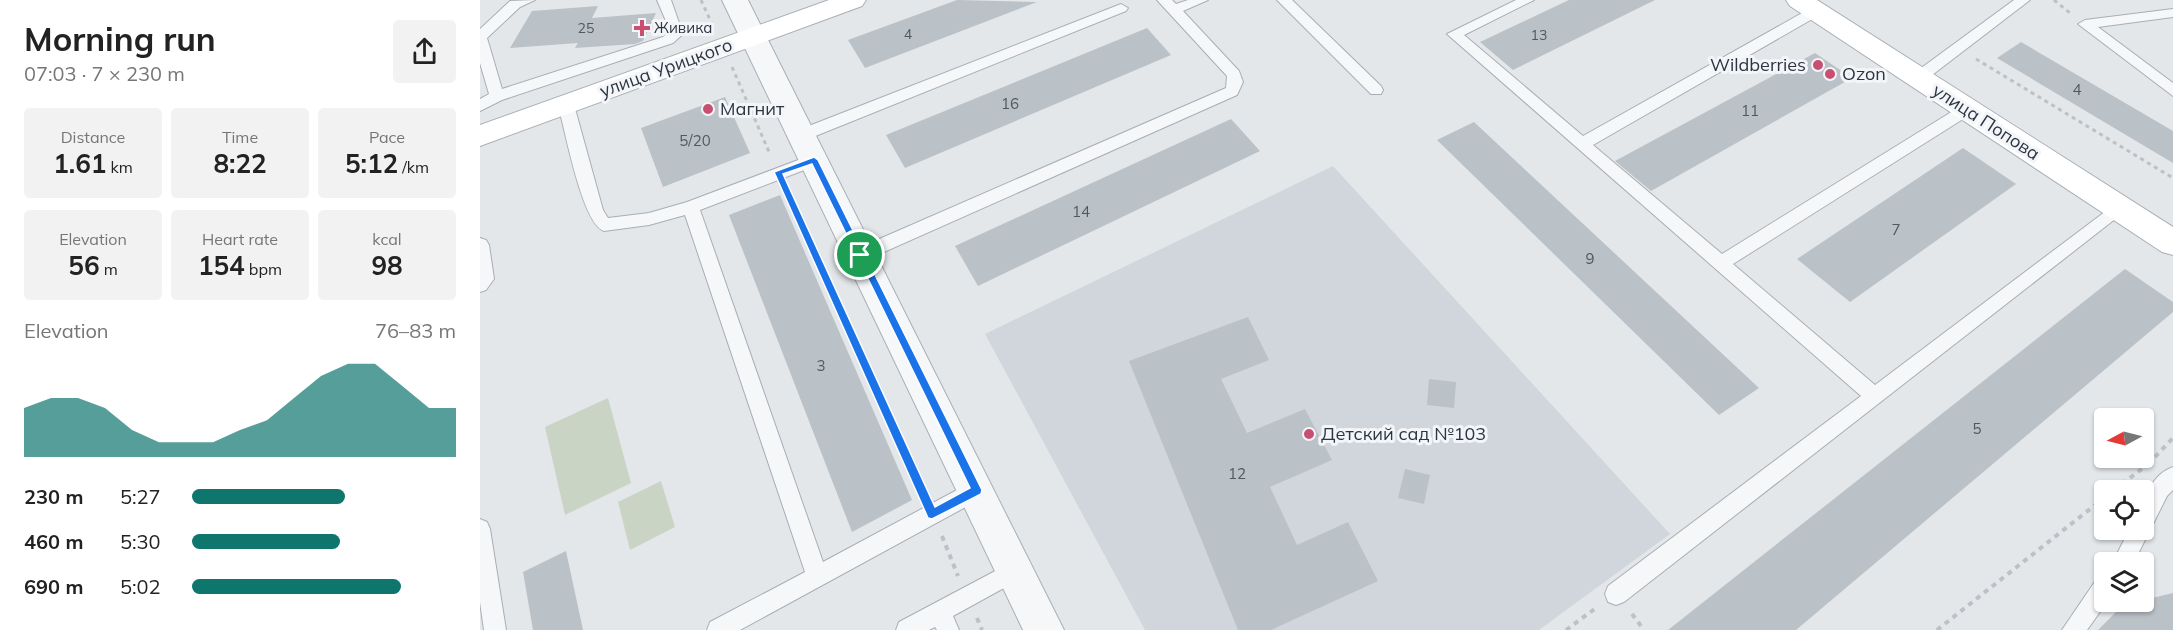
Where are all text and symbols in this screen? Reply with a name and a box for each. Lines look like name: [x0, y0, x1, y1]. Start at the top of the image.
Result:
text: Morning run: [24, 18, 216, 59]
place label: Живика: [654, 18, 712, 37]
house number: 25: [578, 19, 594, 37]
button: share: [393, 20, 456, 83]
marker: Живика: [635, 21, 649, 35]
house number: 4: [904, 25, 913, 43]
house number: 13: [1531, 26, 1547, 44]
street label: улица Урицкого: [596, 33, 735, 102]
place label: Wildberries: [1710, 53, 1806, 76]
marker: Wildberries: [1811, 58, 1825, 72]
text: 07:03 · 7 × 230 m: [24, 61, 185, 86]
place label: Ozon: [1842, 62, 1886, 85]
marker: Ozon: [1823, 67, 1837, 81]
street label: улица Попова: [1928, 78, 2044, 165]
house number: 4: [2072, 80, 2082, 99]
house number: 16: [1001, 94, 1019, 113]
place label: Магнит: [720, 97, 785, 120]
house number: 11: [1741, 101, 1759, 120]
marker: Магнит: [701, 102, 715, 116]
text: Distance: [61, 127, 125, 147]
text: Time: [222, 127, 258, 147]
text: Pace: [369, 127, 405, 147]
house number: 5/20: [679, 131, 711, 150]
text: 1.61: [53, 147, 106, 180]
text: 8:22: [213, 147, 267, 180]
text: 5:12: [345, 147, 398, 180]
text: km: [106, 157, 133, 177]
text: /km: [398, 157, 429, 177]
house number: 14: [1072, 202, 1090, 221]
house number: 7: [1891, 220, 1901, 239]
text: Elevation: [59, 229, 127, 249]
text: Heart rate: [202, 229, 278, 249]
text: kcal: [372, 229, 402, 249]
pin: [834, 229, 885, 280]
icon: arrive: [843, 238, 876, 271]
text: 56: [68, 249, 99, 282]
text: 154: [198, 249, 245, 282]
text: 98: [371, 249, 403, 282]
house number: 9: [1585, 249, 1595, 268]
text: m: [99, 259, 118, 279]
text: bpm: [245, 259, 282, 279]
text: Elevation: [24, 318, 109, 343]
text: 76–83 m: [375, 318, 456, 343]
house number: 3: [816, 356, 826, 375]
north arrow: [2094, 408, 2154, 468]
map controls: [2094, 408, 2154, 612]
house number: 5: [1972, 419, 1982, 438]
place label: Детский сад №103: [1321, 422, 1486, 445]
marker: Детский сад №103: [1302, 427, 1316, 441]
house number: 12: [1228, 464, 1246, 483]
button: locate: [2094, 480, 2154, 540]
text: 230 m: [24, 484, 83, 509]
text: 5:27: [120, 484, 161, 509]
text: 460 m: [24, 529, 83, 554]
text: 5:30: [120, 529, 161, 554]
button: layers: [2094, 552, 2154, 612]
text: 690 m: [24, 574, 83, 599]
text: 5:02: [120, 574, 161, 599]

